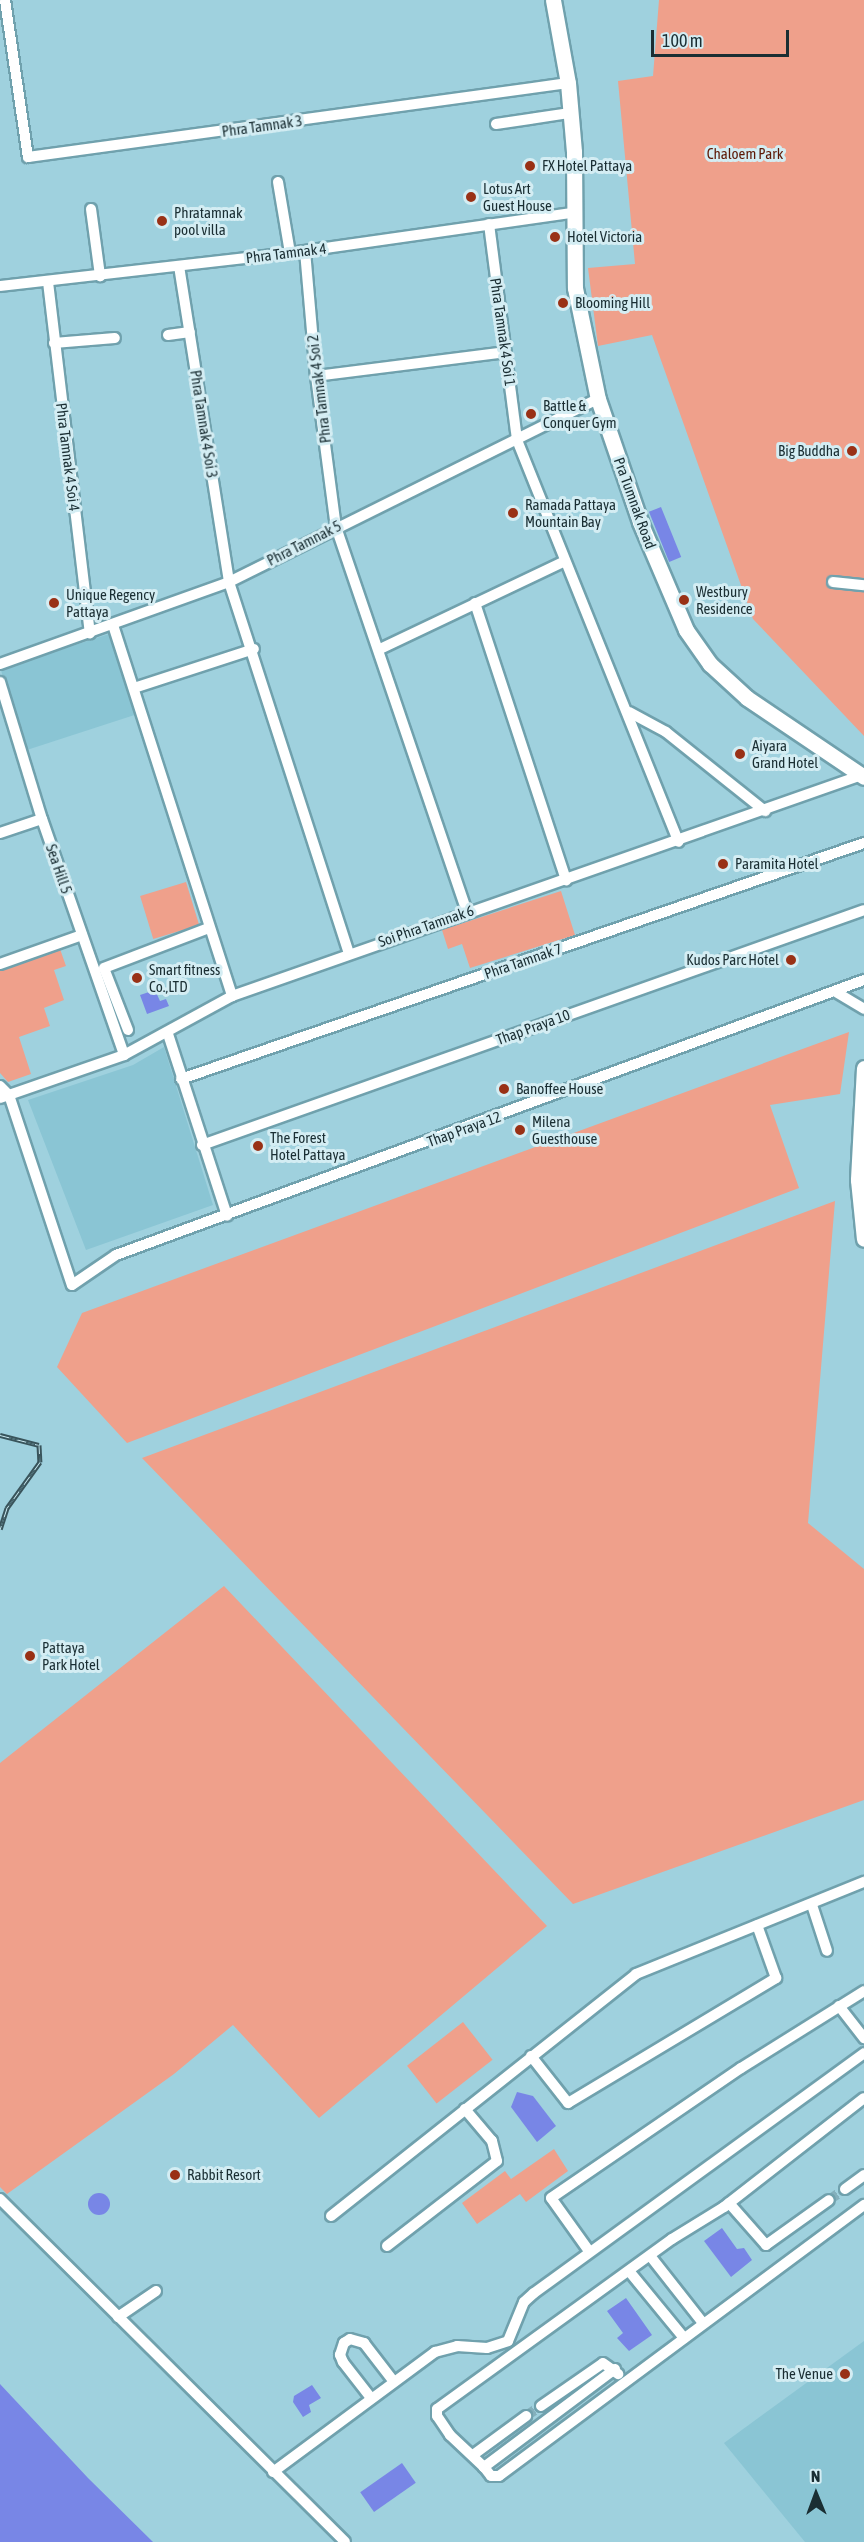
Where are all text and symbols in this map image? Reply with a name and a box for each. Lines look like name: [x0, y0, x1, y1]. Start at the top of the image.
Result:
scale bar: [654, 18, 792, 56]
text: 100 m: [662, 30, 703, 51]
street label: Phra Tamnak 3: [221, 111, 303, 141]
park label: Chaloem Park: [707, 145, 783, 163]
place label: FX Hotel Pattaya: [542, 157, 632, 175]
marker: FX Hotel Pattaya: [523, 159, 537, 173]
place label: Lotus Art Guest House: [483, 179, 552, 214]
marker: Lotus Art Guest House: [464, 190, 478, 204]
place label: Phratamnak pool villa: [174, 203, 243, 238]
marker: Phratamnak pool villa: [155, 214, 169, 228]
place label: Hotel Victoria: [567, 228, 642, 246]
marker: Hotel Victoria: [548, 230, 562, 244]
street label: Phra Tamnak 4: [245, 239, 327, 267]
street label: Phra Tamnak 4 Soi 1: [487, 277, 519, 387]
place label: Blooming Hill: [575, 294, 650, 312]
marker: Blooming Hill: [556, 296, 570, 310]
street label: Phra Tamnak 4 Soi 2: [303, 334, 335, 444]
street label: Phra Tamnak 4 Soi 3: [187, 369, 221, 479]
place label: Battle & Conquer Gym: [543, 396, 617, 431]
street label: Phra Tamnak 4 Soi 4: [52, 402, 84, 512]
marker: Battle & Conquer Gym: [524, 407, 538, 421]
place label: Big Buddha: [778, 442, 840, 460]
marker: Big Buddha: [845, 444, 859, 458]
street label: Pra Tumnak Road: [610, 455, 660, 551]
place label: Ramada Pattaya Mountain Bay: [525, 495, 616, 530]
marker: Ramada Pattaya Mountain Bay: [506, 506, 520, 520]
street label: Phra Tamnak 5: [264, 517, 344, 569]
place label: Westbury Residence: [696, 582, 753, 617]
place label: Unique Regency Pattaya: [66, 585, 155, 620]
marker: Westbury Residence: [677, 593, 691, 607]
marker: Unique Regency Pattaya: [47, 596, 61, 610]
place label: Aiyara Grand Hotel: [752, 736, 818, 771]
marker: Aiyara Grand Hotel: [733, 747, 747, 761]
street label: Sea Hill 5: [42, 842, 76, 896]
place label: Paramita Hotel: [735, 855, 818, 873]
marker: Paramita Hotel: [716, 857, 730, 871]
street label: Soi Phra Tamnak 6: [376, 901, 476, 951]
street label: Phra Tamnak 7: [482, 939, 564, 983]
place label: Kudos Parc Hotel: [686, 951, 779, 969]
marker: Kudos Parc Hotel: [784, 953, 798, 967]
place label: Smart fitness Co.,LTD: [149, 960, 220, 995]
marker: Smart fitness Co.,LTD: [130, 971, 144, 985]
street label: Thap Praya 10: [494, 1005, 572, 1049]
place label: Banoffee House: [516, 1080, 603, 1098]
marker: Banoffee House: [497, 1082, 511, 1096]
street label: Thap Praya 12: [425, 1107, 503, 1151]
place label: Milena Guesthouse: [532, 1112, 597, 1147]
marker: Milena Guesthouse: [513, 1123, 527, 1137]
place label: The Forest Hotel Pattaya: [270, 1128, 345, 1163]
marker: The Forest Hotel Pattaya: [251, 1139, 265, 1153]
place label: Pattaya Park Hotel: [42, 1638, 100, 1673]
marker: Pattaya Park Hotel: [23, 1649, 37, 1663]
place label: Rabbit Resort: [187, 2166, 261, 2184]
marker: Rabbit Resort: [168, 2168, 182, 2182]
place label: The Venue: [776, 2365, 833, 2383]
marker: The Venue: [838, 2367, 852, 2381]
north arrow: [786, 2464, 846, 2524]
text: N: [811, 2467, 821, 2485]

